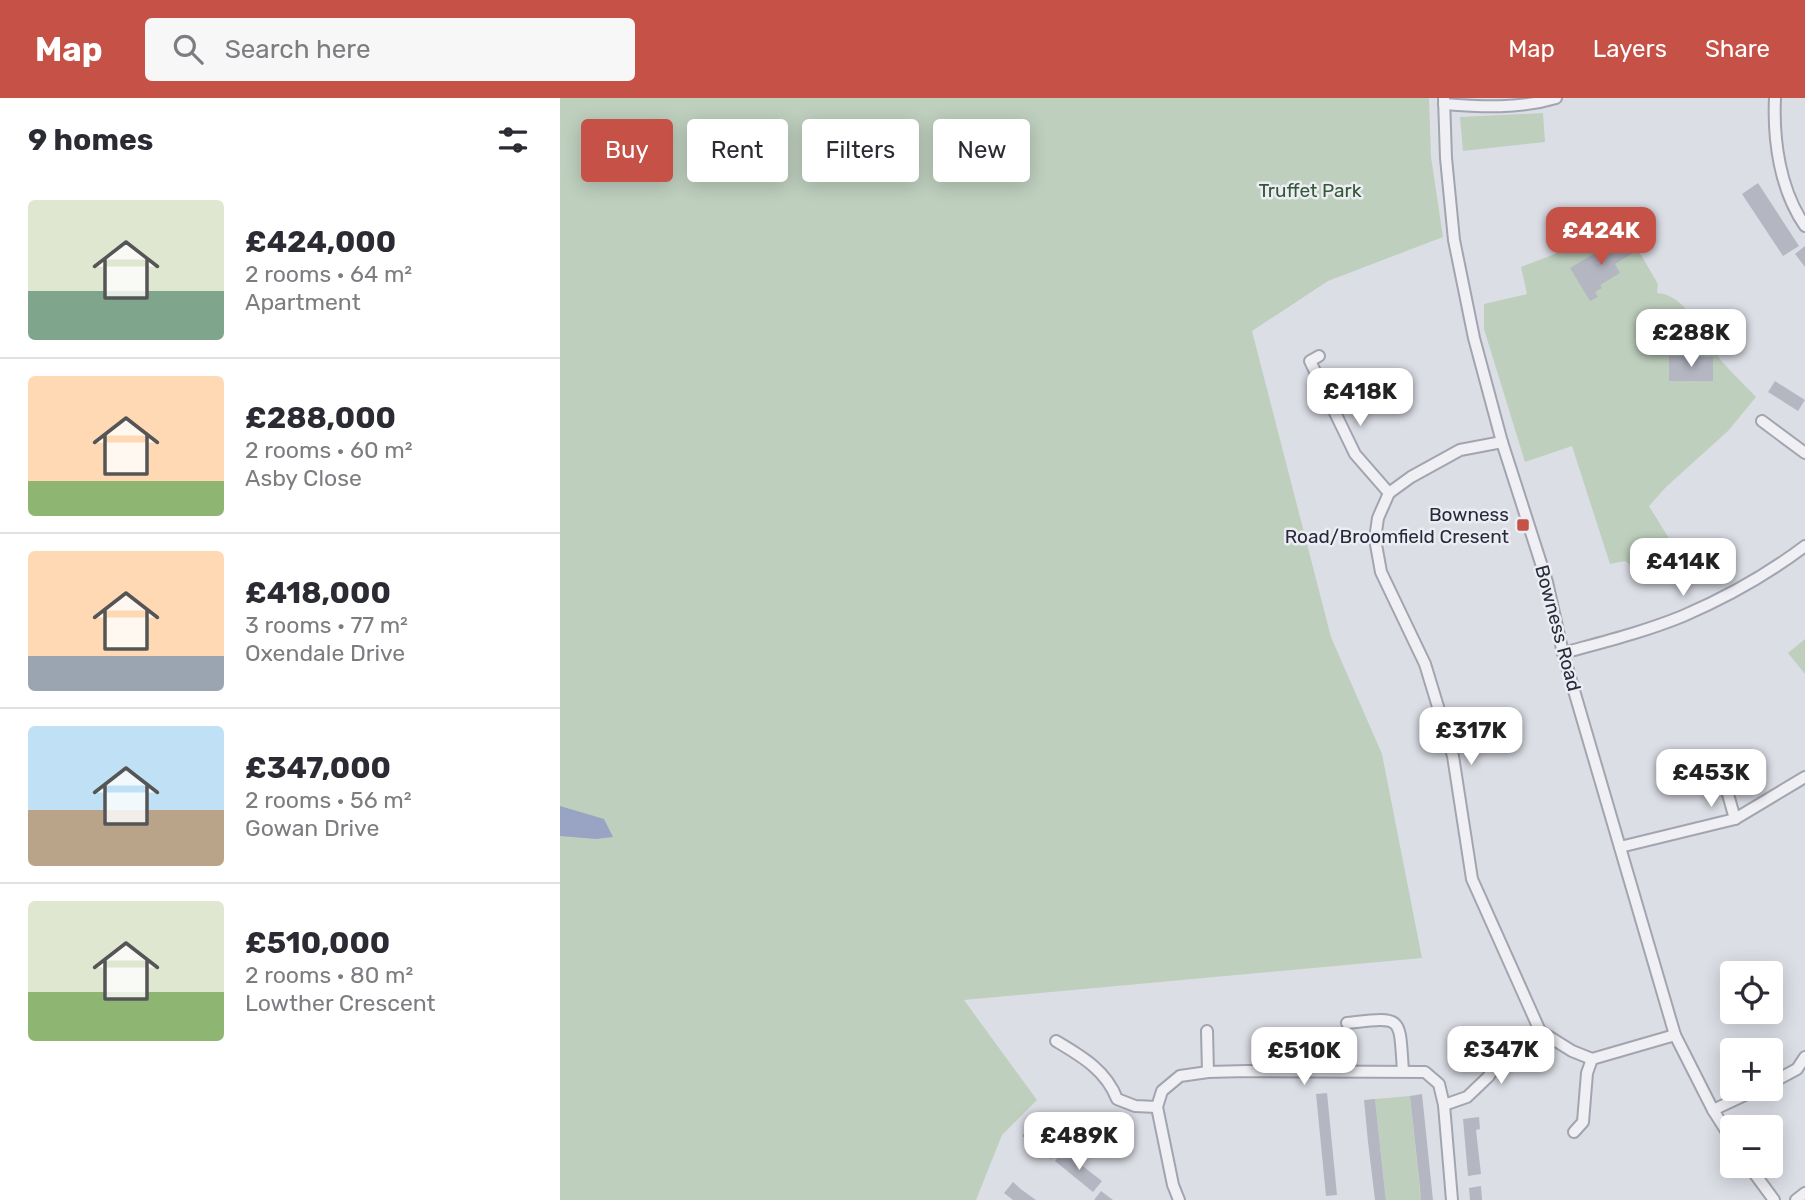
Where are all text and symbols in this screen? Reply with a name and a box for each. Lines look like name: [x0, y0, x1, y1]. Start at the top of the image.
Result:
search box: [145, 18, 635, 81]
text: Map: [35, 30, 103, 69]
icon: search: [169, 30, 207, 68]
text: Search here: [225, 34, 370, 65]
text: Map: [1508, 35, 1555, 63]
text: Layers: [1593, 35, 1667, 63]
text: Share: [1705, 35, 1770, 63]
chip: Buy: [581, 119, 673, 182]
chip: Rent: [687, 119, 788, 182]
chip: Filters: [802, 119, 919, 182]
chip: New: [933, 119, 1030, 182]
icon: filters: [494, 121, 532, 159]
text: 9 homes: [28, 122, 153, 158]
park label: Truffet Park: [1258, 179, 1362, 202]
pin: £424K: [1552, 208, 1650, 267]
text: £424K: [1562, 216, 1640, 244]
text: £424,000: [245, 224, 396, 260]
icon: home: [84, 228, 168, 312]
text: 2 rooms · 64 m²: [245, 260, 412, 288]
text: Apartment: [245, 288, 361, 316]
pin: £288K: [1642, 310, 1740, 369]
text: £288K: [1652, 318, 1730, 346]
pin: £418K: [1311, 368, 1409, 428]
text: £418K: [1323, 377, 1397, 405]
text: £288,000: [245, 400, 396, 436]
icon: home: [84, 404, 168, 488]
text: 2 rooms · 60 m²: [245, 436, 413, 464]
text: Asby Close: [245, 464, 362, 492]
place label: Bowness Road/Broomfield Cresent: [1285, 503, 1510, 548]
marker: Bowness Road/Broomfield Cresent: [1515, 517, 1531, 533]
pin: £414K: [1634, 538, 1732, 598]
text: £414K: [1646, 547, 1720, 575]
street label: Bowness Road: [1530, 562, 1586, 694]
text: £418,000: [245, 575, 391, 611]
icon: home: [84, 579, 168, 663]
text: 3 rooms · 77 m²: [245, 611, 408, 639]
text: Oxendale Drive: [245, 639, 405, 667]
pin: £317K: [1422, 708, 1520, 767]
text: £317K: [1435, 716, 1507, 744]
text: £347,000: [245, 750, 391, 786]
pin: £453K: [1662, 750, 1760, 809]
icon: home: [84, 754, 168, 838]
text: £453K: [1672, 758, 1750, 786]
text: 2 rooms · 56 m²: [245, 786, 412, 814]
text: Gowan Drive: [245, 814, 379, 842]
text: £510,000: [245, 925, 390, 961]
icon: home: [84, 929, 168, 1013]
text: 2 rooms · 80 m²: [245, 961, 413, 989]
map controls: [1720, 961, 1783, 1178]
button: locate: [1720, 961, 1783, 1024]
text: Lowther Crescent: [245, 989, 436, 1017]
pin: £347K: [1452, 1026, 1550, 1086]
pin: £510K: [1255, 1028, 1353, 1087]
text: £347K: [1463, 1035, 1539, 1063]
text: £510K: [1267, 1036, 1341, 1064]
button: +: [1720, 1038, 1783, 1101]
pin: £489K: [1030, 1112, 1128, 1172]
button: −: [1720, 1115, 1783, 1178]
text: £489K: [1040, 1121, 1118, 1149]

